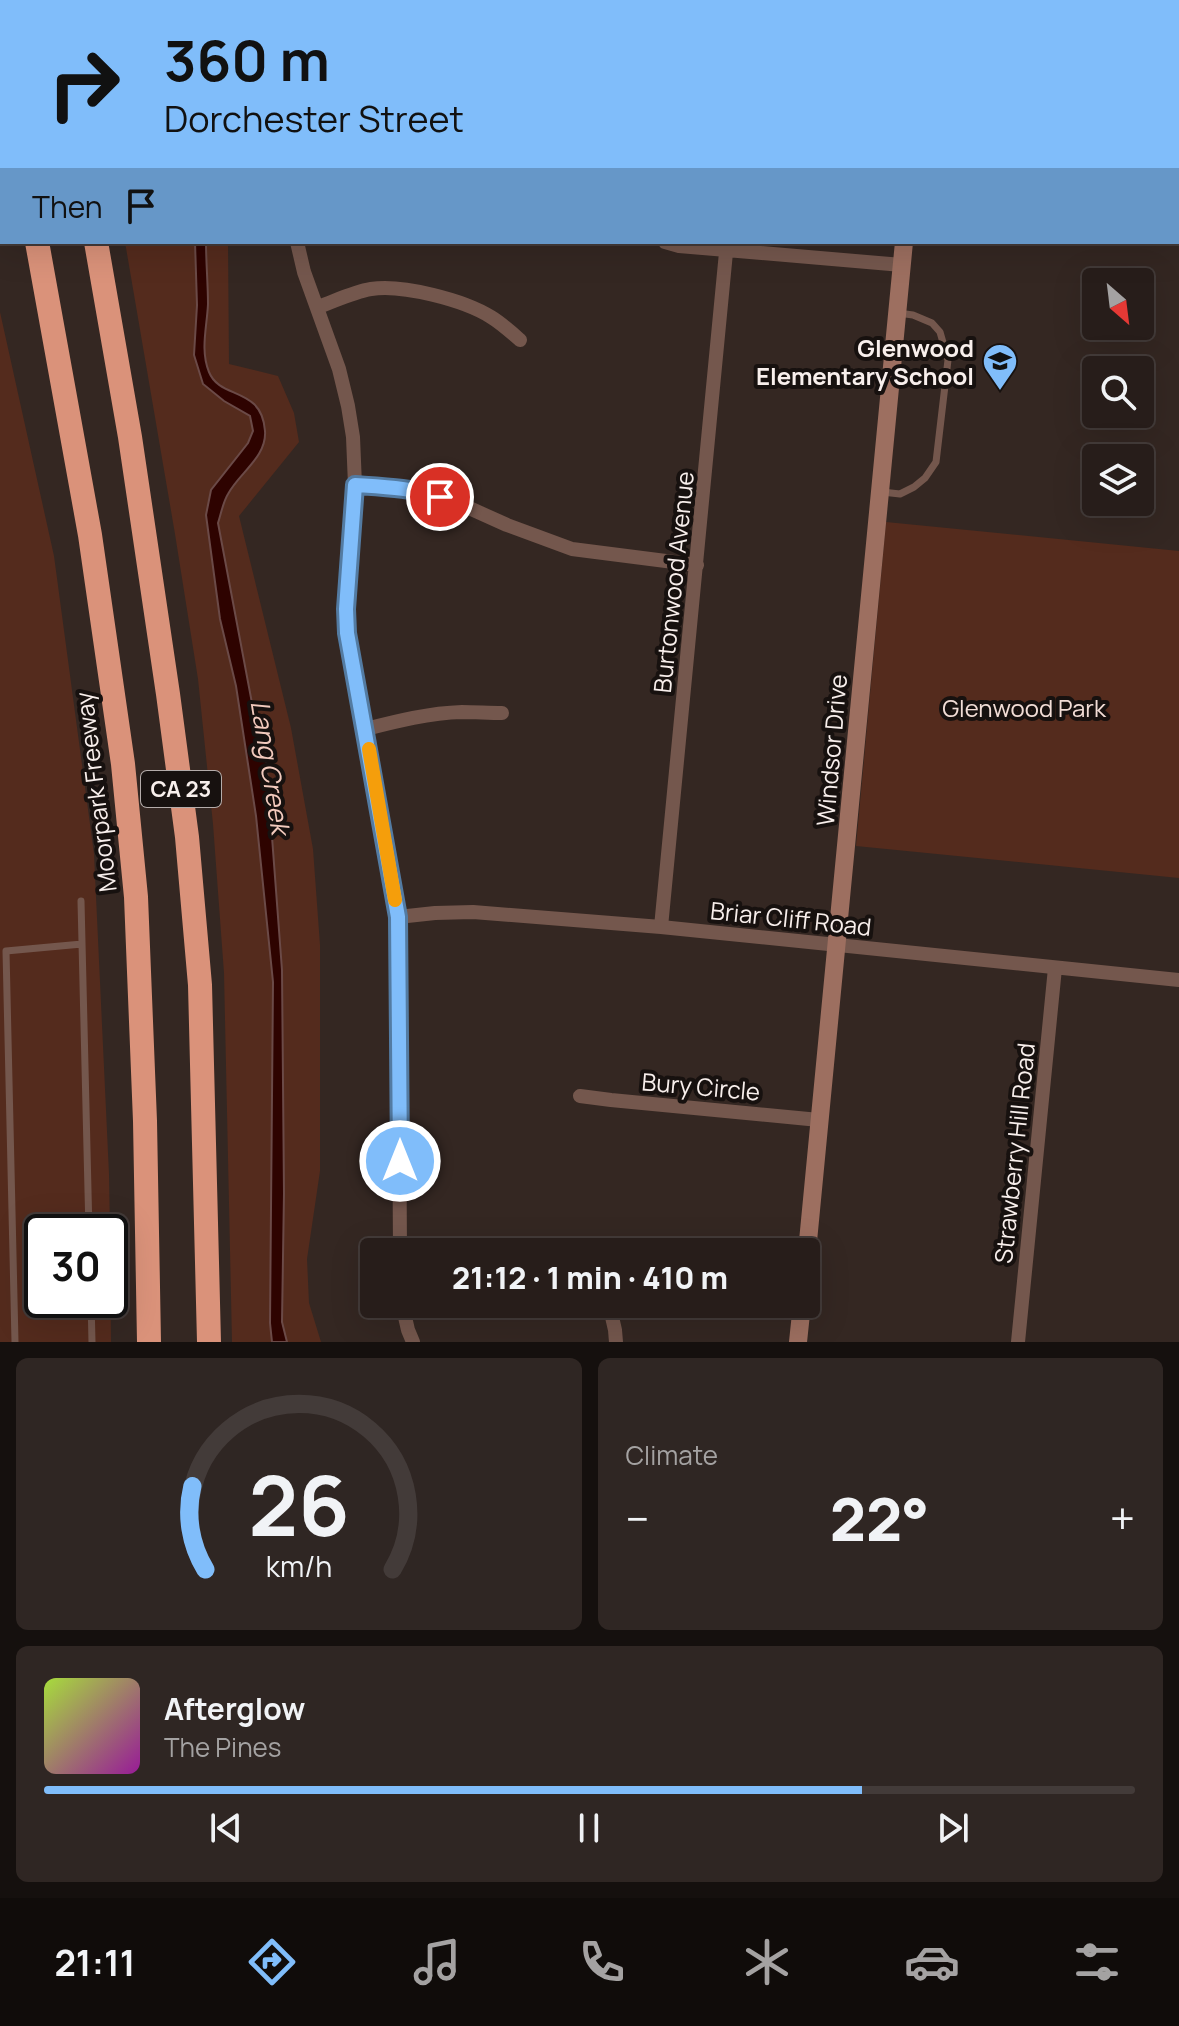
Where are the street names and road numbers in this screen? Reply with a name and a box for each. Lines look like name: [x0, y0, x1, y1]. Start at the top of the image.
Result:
street label: Burtonwood Avenue: [645, 470, 701, 694]
street label: Windsor Drive: [808, 673, 854, 827]
street label: Moorpark Freeway: [66, 690, 124, 894]
road number: CA 23: [141, 771, 221, 807]
street label: Briar Cliff Road: [709, 893, 873, 943]
street label: Strawberry Hill Road: [986, 1041, 1042, 1265]
street label: Bury Circle: [640, 1064, 762, 1108]

